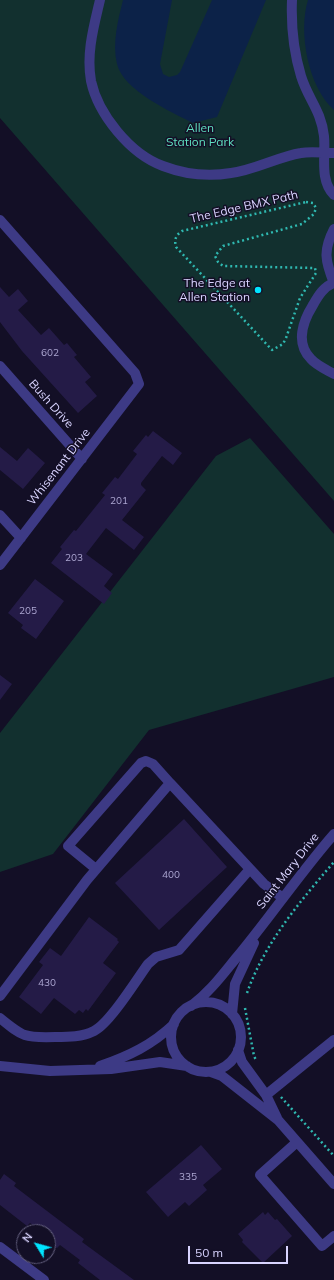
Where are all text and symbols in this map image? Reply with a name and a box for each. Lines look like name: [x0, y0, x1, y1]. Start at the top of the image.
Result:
park label: Allen Station Park: [166, 121, 234, 149]
street label: The Edge BMX Path: [189, 188, 299, 226]
place label: The Edge at Allen Station: [179, 276, 250, 304]
marker: The Edge at Allen Station: [253, 285, 263, 295]
house number: 602: [41, 347, 59, 359]
street label: Bush Drive: [26, 377, 76, 431]
street label: Whisenant Drive: [25, 426, 93, 508]
house number: 201: [110, 495, 128, 507]
house number: 203: [65, 552, 83, 564]
house number: 205: [19, 605, 37, 617]
street label: Saint Mary Drive: [254, 830, 322, 912]
house number: 400: [162, 869, 180, 881]
house number: 430: [38, 977, 56, 989]
house number: 335: [179, 1171, 197, 1183]
north arrow: [16, 1224, 56, 1264]
text: N: [19, 1230, 35, 1245]
scale bar: [190, 1238, 290, 1264]
text: 50 m: [195, 1245, 223, 1260]

